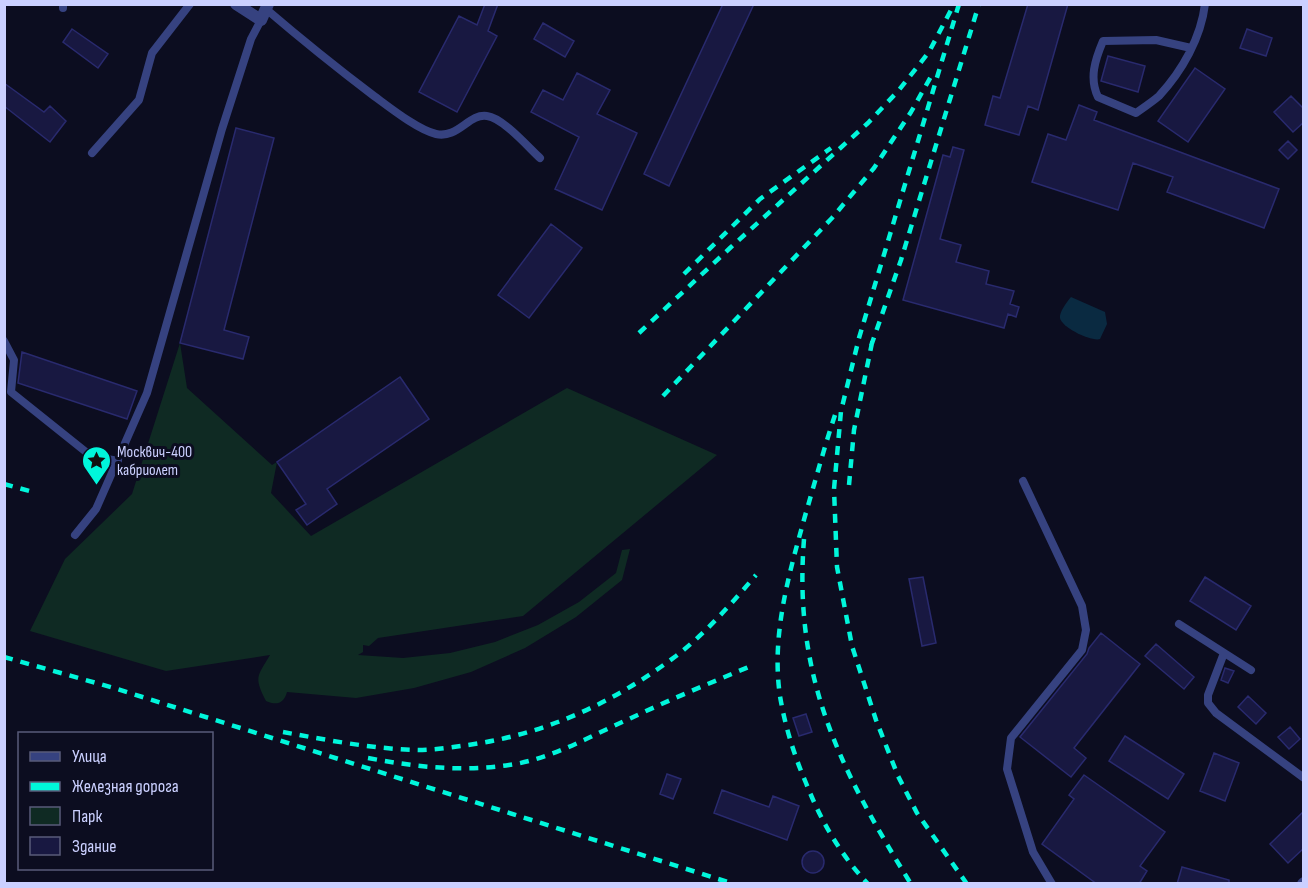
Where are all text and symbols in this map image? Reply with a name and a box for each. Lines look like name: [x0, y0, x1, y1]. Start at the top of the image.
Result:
place label: Москвич-400 кабриолет: [117, 443, 192, 480]
place icon: Москвич-400 кабриолет: [80, 444, 112, 486]
legend: [18, 732, 213, 870]
text: Улица: [72, 746, 107, 767]
text: Железная дорога: [72, 776, 179, 797]
text: Парк: [72, 806, 103, 827]
text: Здание: [72, 836, 117, 857]

